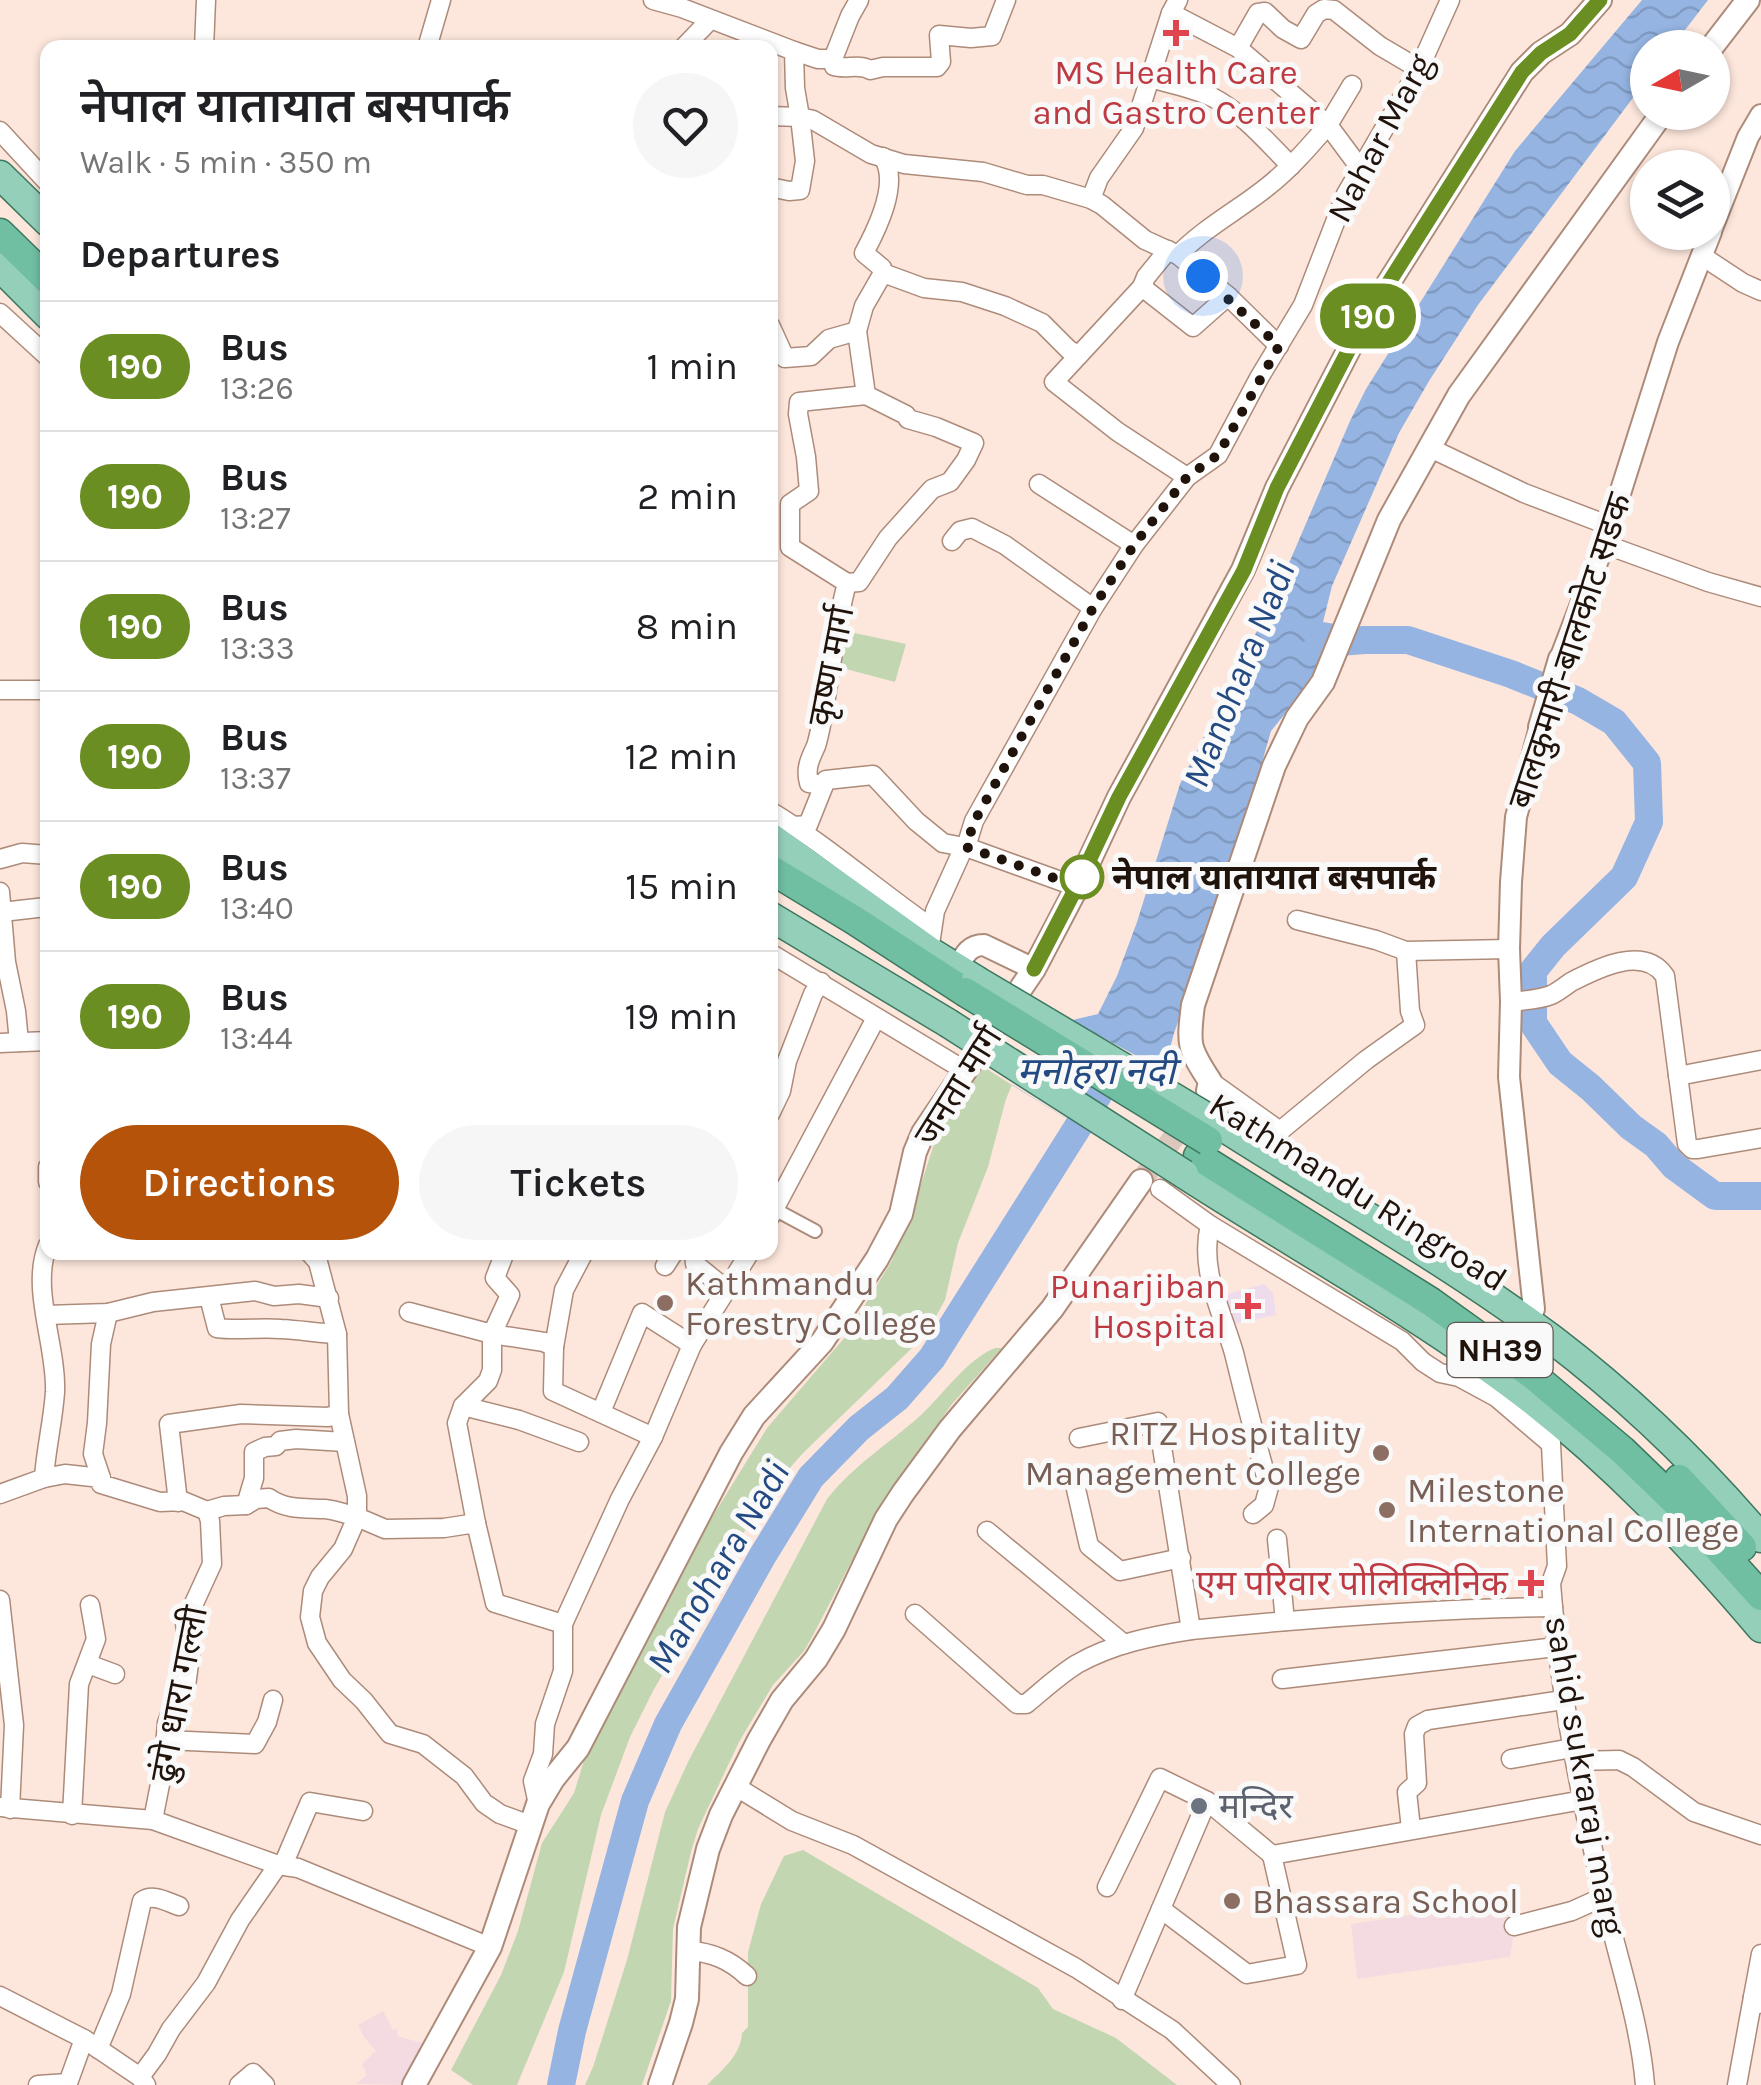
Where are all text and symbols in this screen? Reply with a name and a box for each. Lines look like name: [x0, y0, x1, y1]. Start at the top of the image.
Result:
marker: MS Health Care and Gastro Center: [1163, 20, 1189, 46]
north arrow: [1630, 30, 1730, 130]
map controls: [1630, 30, 1730, 250]
street label: Nahar Marg: [1318, 46, 1442, 229]
place label: MS Health Care and Gastro Center: [1032, 52, 1320, 133]
button: heart: [633, 73, 738, 178]
text: नेपाल यातायात बसपार्क: [80, 78, 510, 134]
text: Walk · 5 min · 350 m: [80, 144, 372, 181]
button: layers: [1630, 150, 1730, 250]
text: Departures: [80, 232, 280, 277]
your location: [1178, 251, 1228, 301]
line badge: 190: [1310, 284, 1426, 348]
text: 190: [1340, 296, 1396, 337]
text: Bus: [220, 325, 289, 370]
text: 1 min: [647, 344, 738, 389]
text: 190: [107, 346, 163, 387]
text: 13:26: [220, 370, 294, 407]
text: Bus: [220, 455, 289, 500]
text: 2 min: [637, 474, 738, 519]
text: 190: [107, 476, 163, 517]
street label: बालकुमारी-बालकोट सडक: [1500, 487, 1641, 814]
text: 13:27: [220, 500, 290, 537]
water label: Manohara Nadi: [1173, 554, 1305, 794]
text: Bus: [220, 585, 289, 630]
street label: कृष्ण मार्ग: [799, 601, 864, 730]
text: 8 min: [636, 604, 738, 649]
text: 190: [107, 606, 163, 647]
text: 13:33: [220, 630, 295, 667]
text: Bus: [220, 715, 289, 760]
text: 12 min: [625, 734, 738, 779]
text: 190: [107, 736, 163, 777]
text: 13:37: [220, 760, 291, 797]
text: Bus: [220, 845, 289, 890]
marker: नेपाल यातायात बसपार्क: [1061, 856, 1103, 898]
place label: नेपाल यातायात बसपार्क: [1112, 857, 1437, 898]
text: 15 min: [625, 864, 738, 909]
text: 190: [107, 866, 163, 907]
text: 13:40: [220, 890, 294, 927]
text: Bus: [220, 975, 289, 1020]
text: 19 min: [625, 994, 738, 1039]
text: 190: [107, 996, 163, 1037]
street label: जनता मार्ग: [906, 1018, 1011, 1153]
text: 13:44: [220, 1020, 293, 1057]
water label: मनोहरा नदी: [1017, 1049, 1182, 1094]
street label: Kathmandu Ringroad: [1202, 1084, 1514, 1300]
button: Directions: [80, 1125, 399, 1240]
button: Tickets: [419, 1125, 738, 1240]
place label: Kathmandu Forestry College: [685, 1263, 937, 1344]
place label: Punarjiban Hospital: [1050, 1266, 1226, 1347]
marker: Kathmandu Forestry College: [654, 1292, 676, 1314]
marker: Punarjiban Hospital: [1235, 1293, 1261, 1319]
road number: NH39: [1448, 1323, 1552, 1377]
place label: RITZ Hospitality Management College: [1025, 1413, 1361, 1494]
marker: RITZ Hospitality Management College: [1370, 1442, 1392, 1464]
water label: Manohara Nadi: [637, 1452, 799, 1682]
place label: Milestone International College: [1407, 1470, 1739, 1551]
marker: Milestone International College: [1376, 1499, 1398, 1521]
place label: एम परिवार पोलिक्लिनिक: [1196, 1563, 1509, 1604]
marker: एम परिवार पोलिक्लिनिक: [1518, 1570, 1544, 1596]
street label: ढुंगे धारा गल्ली: [142, 1602, 216, 1785]
street label: sahid sukraraj marg: [1537, 1613, 1633, 1940]
place label: मन्दिर: [1219, 1786, 1293, 1827]
marker: मन्दिर: [1188, 1795, 1210, 1817]
place label: Bhassara School: [1252, 1881, 1519, 1922]
marker: Bhassara School: [1221, 1890, 1243, 1912]

